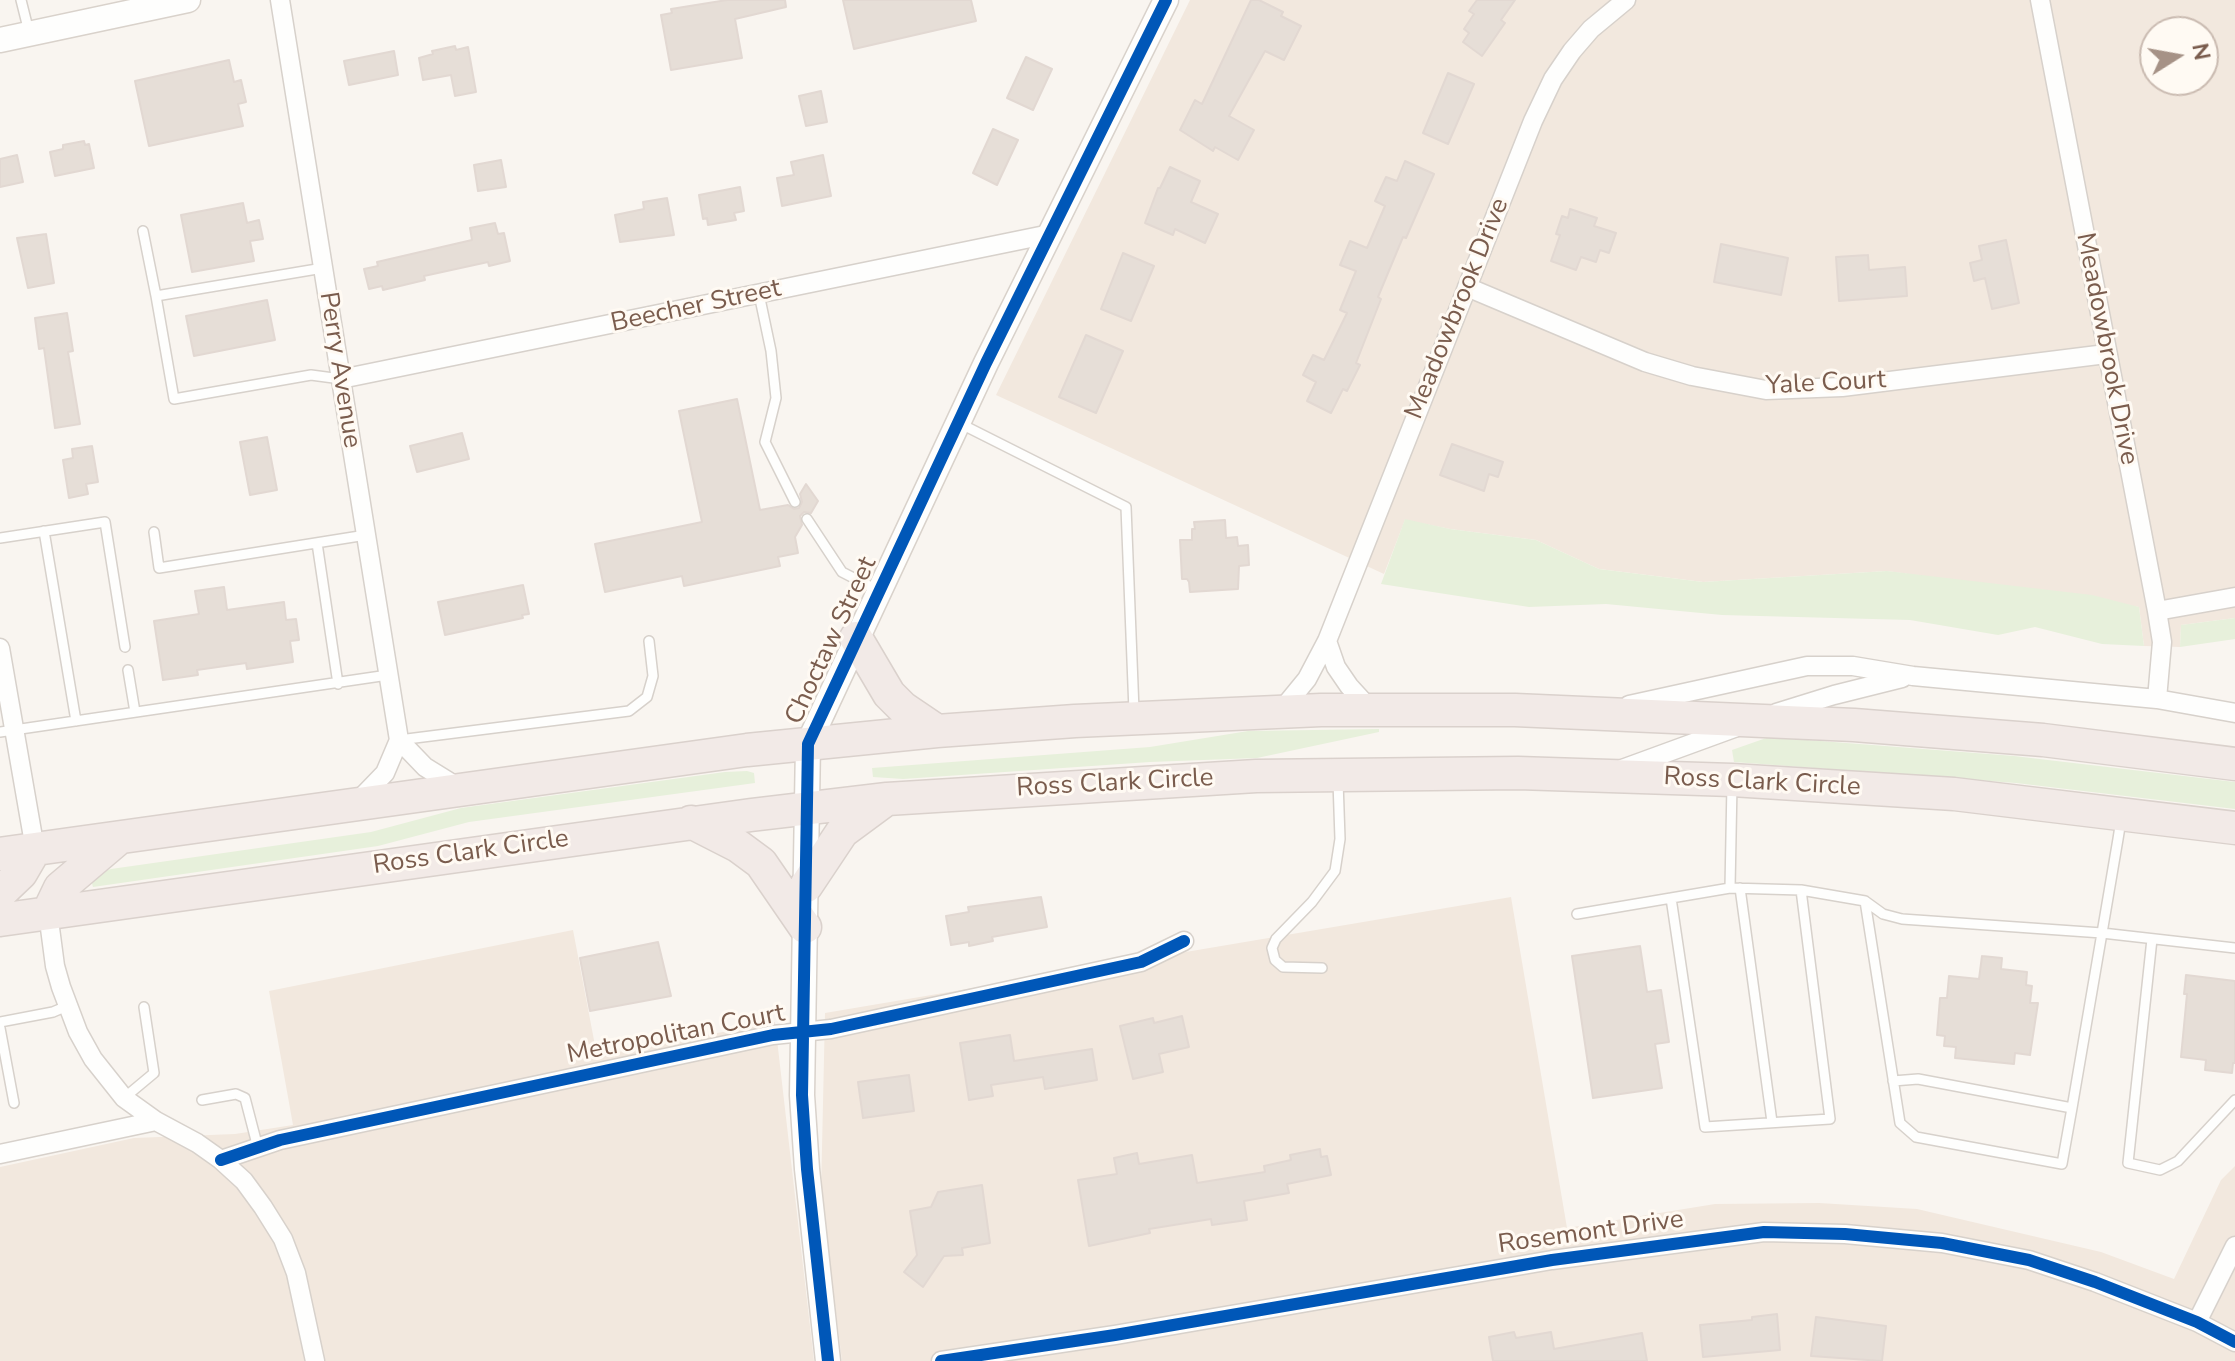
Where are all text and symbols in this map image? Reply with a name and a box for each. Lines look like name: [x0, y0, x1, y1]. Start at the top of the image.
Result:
north arrow: [2139, 16, 2219, 96]
text: N: [2184, 41, 2217, 63]
street label: Meadowbrook Drive: [1399, 194, 1517, 424]
street label: Meadowbrook Drive: [2068, 230, 2144, 468]
street label: Beecher Street: [608, 274, 784, 340]
street label: Perry Avenue: [311, 290, 367, 450]
street label: Yale Court: [1765, 365, 1887, 403]
street label: Choctaw Street: [780, 552, 884, 730]
street label: Ross Clark Circle: [1663, 762, 1861, 804]
street label: Ross Clark Circle: [1016, 763, 1214, 805]
street label: Ross Clark Circle: [371, 824, 571, 882]
street label: Metropolitan Court: [564, 999, 788, 1071]
street label: Rosemont Drive: [1496, 1205, 1686, 1261]

